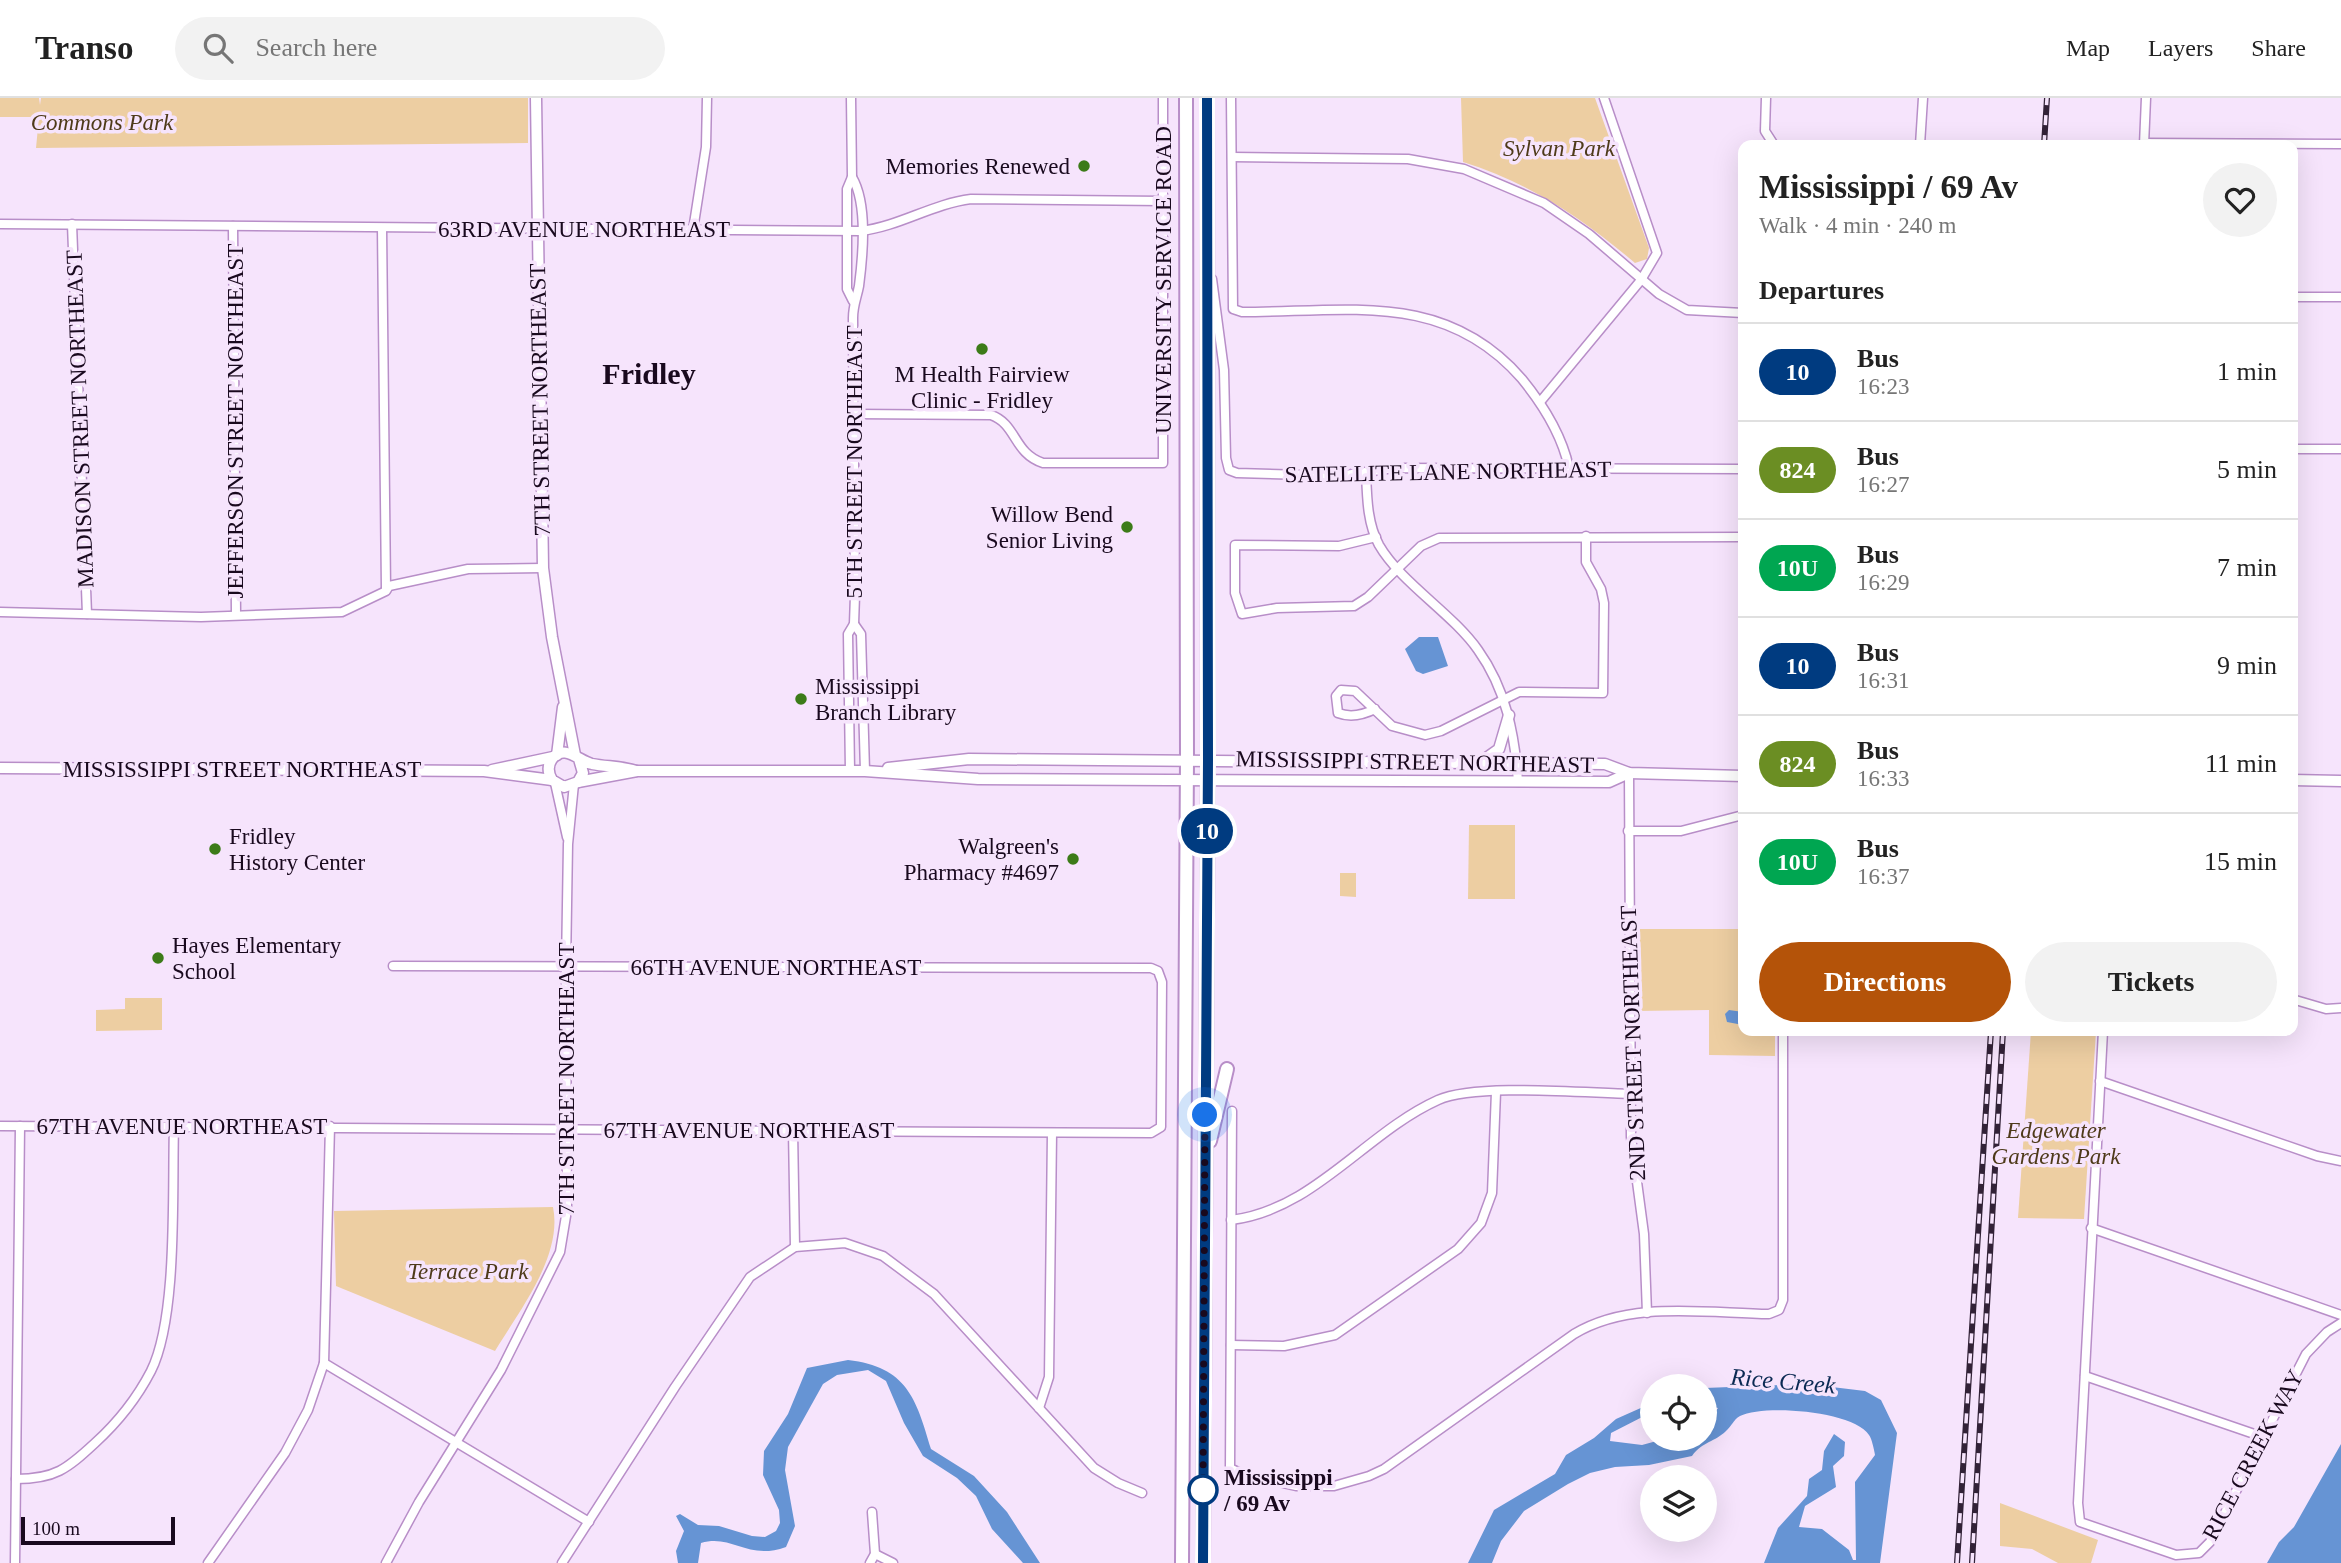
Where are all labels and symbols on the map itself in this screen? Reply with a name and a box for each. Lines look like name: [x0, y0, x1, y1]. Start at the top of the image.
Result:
park label: Commons Park: [31, 110, 174, 135]
street label: UNIVERSITY SERVICE ROAD: [1151, 126, 1176, 434]
park label: Sylvan Park: [1503, 136, 1616, 161]
place label: Memories Renewed: [885, 154, 1070, 179]
marker: Memories Renewed: [1076, 158, 1092, 174]
street label: 63RD AVENUE NORTHEAST: [438, 217, 730, 242]
street label: JEFFERSON STREET NORTHEAST: [223, 244, 248, 598]
street label: MADISON STREET NORTHEAST: [62, 250, 98, 588]
street label: 7TH STREET NORTHEAST: [525, 263, 555, 537]
street label: 5TH STREET NORTHEAST: [842, 326, 867, 598]
marker: M Health Fairview Clinic - Fridley: [974, 341, 990, 357]
district label: Fridley: [602, 357, 696, 390]
place label: M Health Fairview Clinic - Fridley: [894, 362, 1070, 413]
street label: SATELLITE LANE NORTHEAST: [1284, 457, 1612, 487]
place label: Willow Bend Senior Living: [986, 502, 1113, 553]
marker: Willow Bend Senior Living: [1119, 519, 1135, 535]
place label: Mississippi Branch Library: [815, 674, 957, 725]
marker: Mississippi Branch Library: [793, 691, 809, 707]
street label: MISSISSIPPI STREET NORTHEAST: [1236, 746, 1594, 778]
street label: MISSISSIPPI STREET NORTHEAST: [63, 757, 421, 782]
line badge: 10: [1176, 808, 1238, 854]
place label: Fridley History Center: [229, 824, 365, 875]
place label: Walgreen's Pharmacy #4697: [904, 834, 1059, 885]
marker: Fridley History Center: [207, 841, 223, 857]
marker: Walgreen's Pharmacy #4697: [1065, 851, 1081, 867]
street label: 2ND STREET NORTHEAST: [1616, 905, 1650, 1181]
place label: Hayes Elementary School: [172, 933, 342, 984]
street label: 7TH STREET NORTHEAST: [554, 943, 579, 1215]
marker: Hayes Elementary School: [150, 950, 166, 966]
street label: 66TH AVENUE NORTHEAST: [631, 955, 921, 980]
your location: [1187, 1097, 1222, 1132]
street label: 67TH AVENUE NORTHEAST: [37, 1114, 327, 1139]
street label: 67TH AVENUE NORTHEAST: [604, 1118, 894, 1143]
park label: Edgewater Gardens Park: [1992, 1118, 2121, 1169]
park label: Terrace Park: [407, 1259, 529, 1284]
water label: Rice Creek: [1729, 1363, 1837, 1399]
street label: RICE CREEK WAY: [2198, 1365, 2309, 1544]
place label: Mississippi / 69 Av: [1223, 1465, 1333, 1516]
marker: Mississippi / 69 Av: [1188, 1475, 1218, 1505]
scale bar: [21, 1514, 175, 1546]

